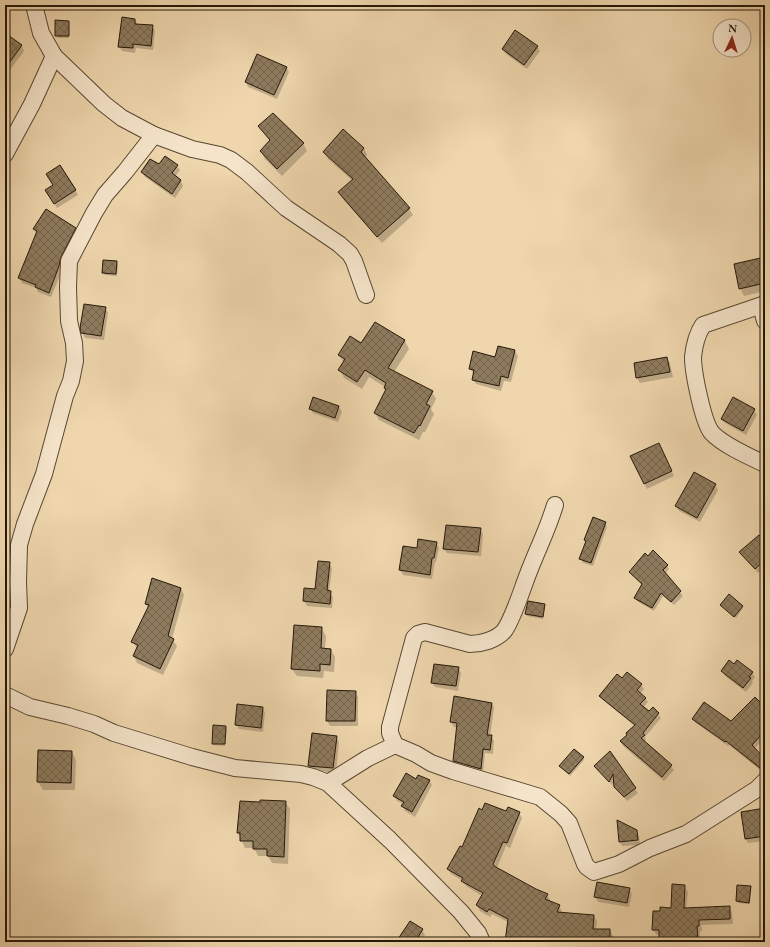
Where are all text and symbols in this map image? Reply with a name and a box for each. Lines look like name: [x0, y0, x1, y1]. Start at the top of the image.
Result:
north arrow: [712, 18, 752, 58]
text: N: [728, 21, 738, 35]

